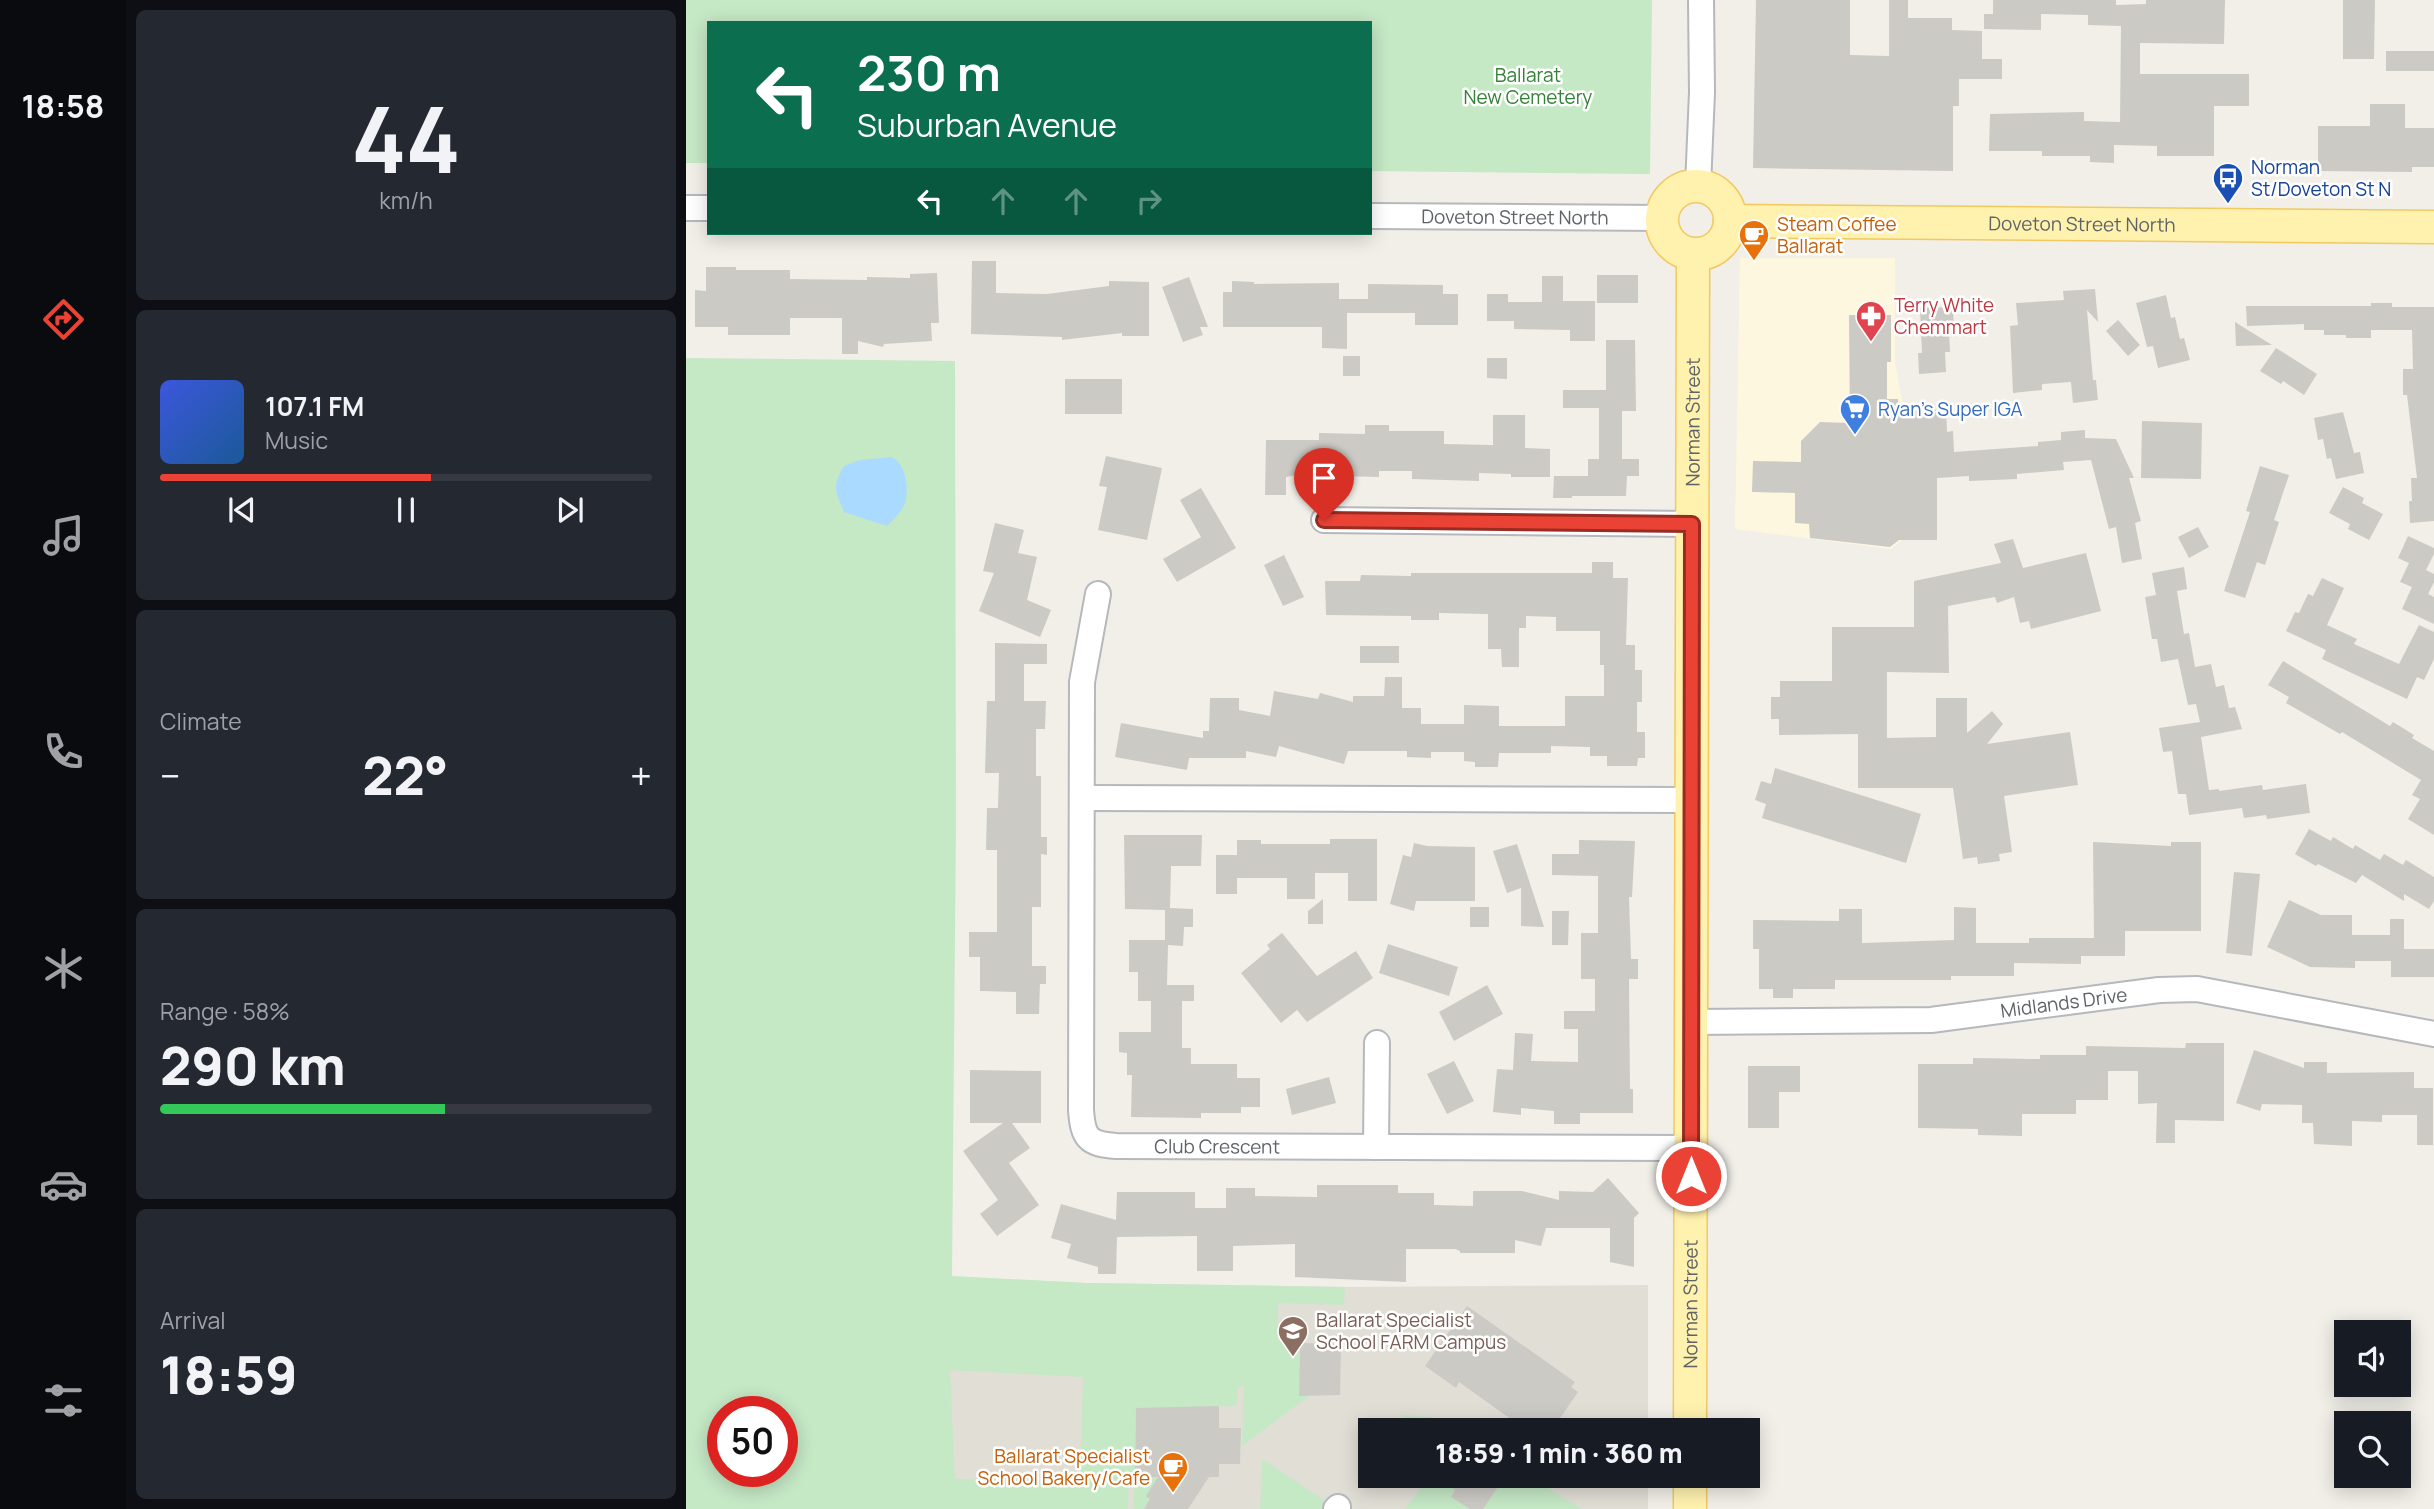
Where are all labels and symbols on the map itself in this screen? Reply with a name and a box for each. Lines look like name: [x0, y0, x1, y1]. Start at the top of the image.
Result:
park label: Ballarat New Cemetery: [1464, 62, 1592, 110]
place label: Norman St/Doveton St N: [2251, 154, 2391, 202]
bus stop icon: Norman St/Doveton St N: [2211, 161, 2245, 205]
street label: Doveton Street North: [1421, 203, 1609, 231]
street label: Doveton Street North: [1988, 210, 2176, 238]
place label: Steam Coffee Ballarat: [1777, 211, 1897, 259]
cafe icon: Steam Coffee Ballarat: [1737, 218, 1771, 262]
place label: Terry White Chemmart: [1894, 292, 1994, 340]
pharmacy icon: Terry White Chemmart: [1854, 299, 1888, 343]
street label: Norman Street: [1679, 358, 1706, 486]
supermarket icon: Ryan's Super IGA: [1838, 392, 1872, 436]
place label: Ryan's Super IGA: [1878, 396, 2023, 422]
pin: [1294, 448, 1354, 520]
street label: Midlands Drive: [1999, 981, 2129, 1024]
street label: Club Crescent: [1154, 1133, 1280, 1160]
position arrow: [1654, 1139, 1728, 1213]
street label: Norman Street: [1677, 1240, 1703, 1368]
place label: Ballarat Specialist School FARM Campus: [1316, 1307, 1506, 1355]
school or university icon: Ballarat Specialist School FARM Campus: [1276, 1314, 1310, 1358]
speed limit sign: 50: [707, 1396, 798, 1487]
place label: Ballarat Specialist School Bakery/Cafe: [978, 1443, 1150, 1491]
cafe icon: Ballarat Specialist School Bakery/Cafe: [1156, 1450, 1190, 1494]

